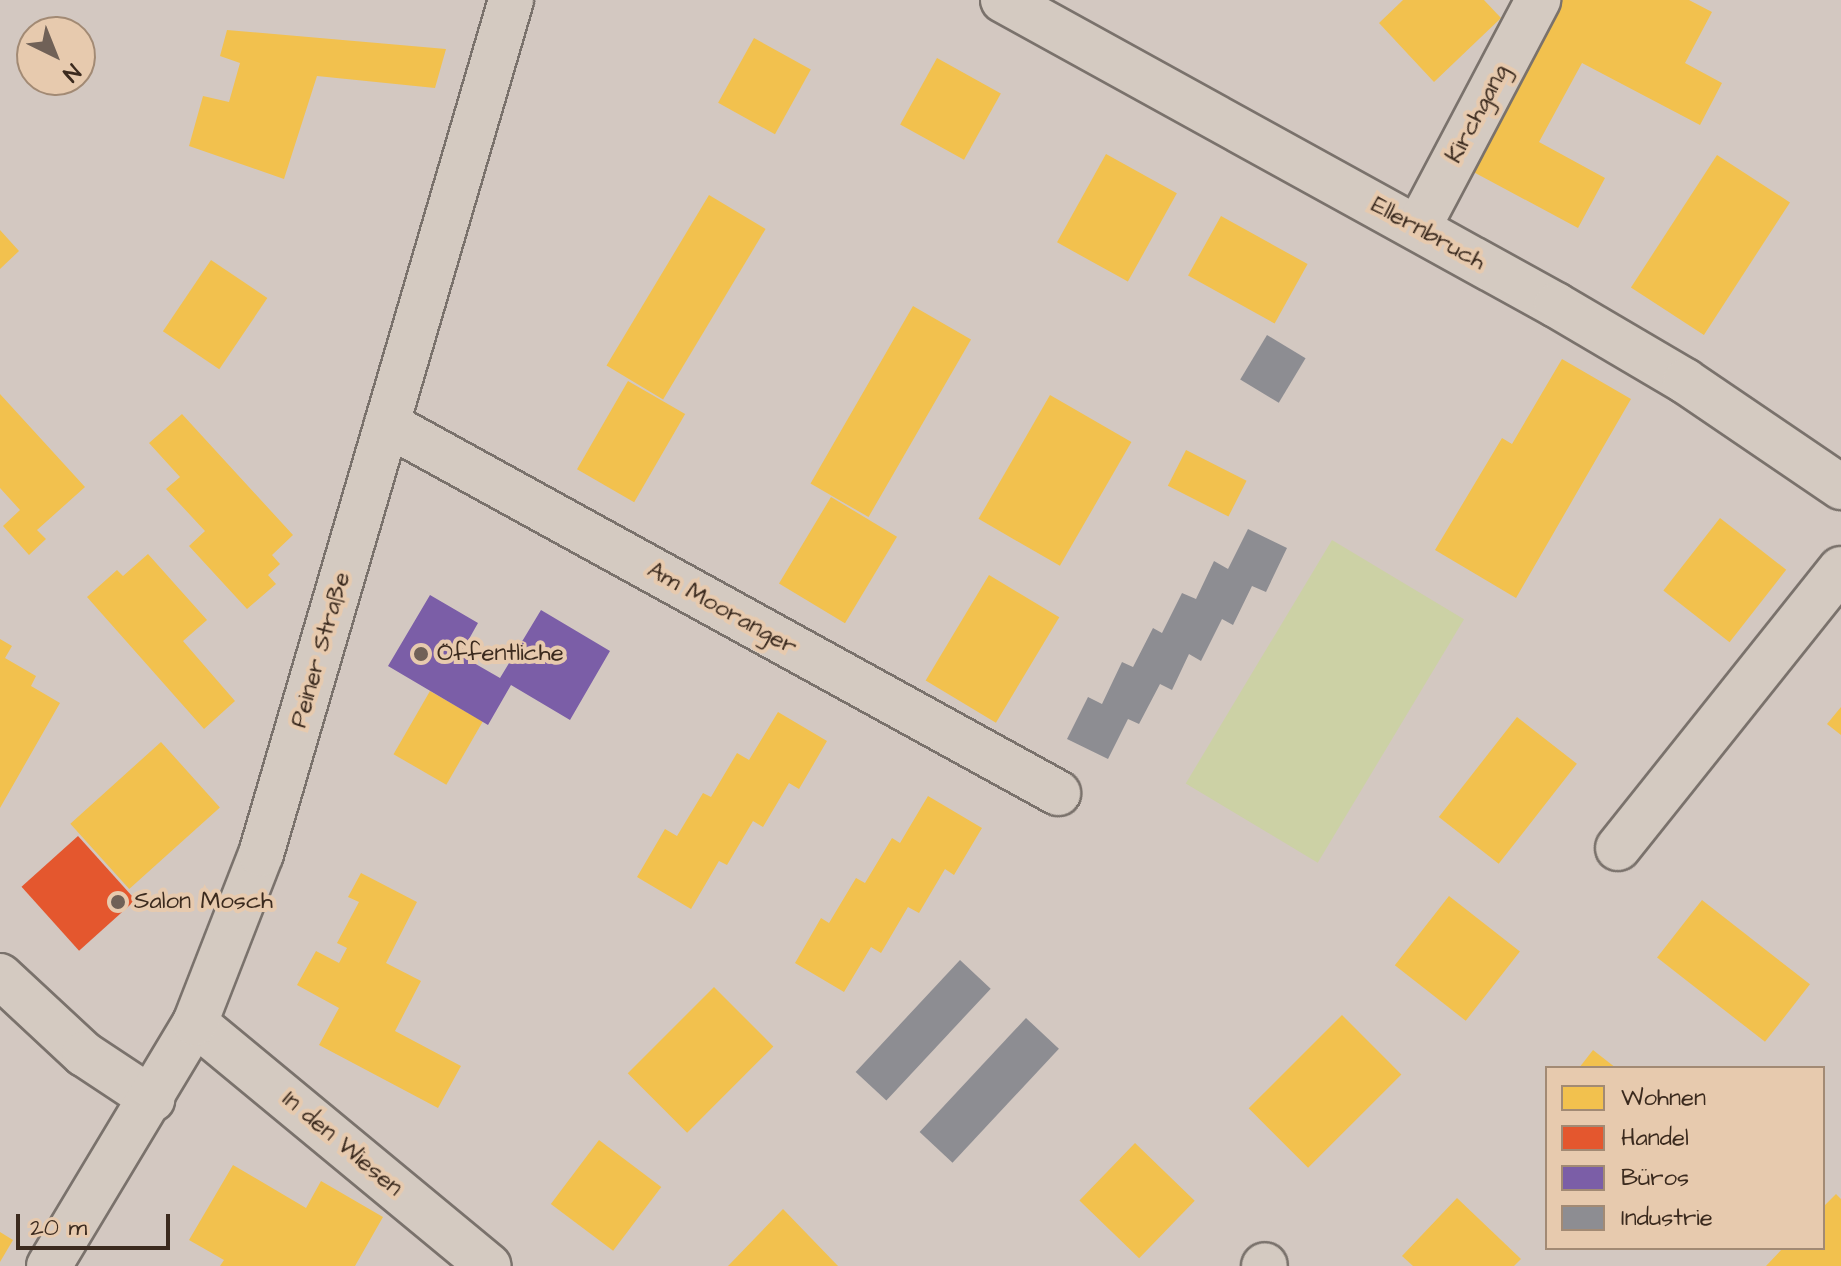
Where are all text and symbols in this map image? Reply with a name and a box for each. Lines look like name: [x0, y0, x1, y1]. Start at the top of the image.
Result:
north arrow: [16, 16, 96, 96]
text: N: [56, 56, 87, 88]
street label: Kirchgang: [1440, 60, 1516, 168]
street label: Ellernbruch: [1366, 191, 1490, 277]
street label: Am Mooranger: [642, 556, 802, 662]
street label: Peiner Straße: [285, 569, 357, 731]
place label: Öffentliche: [437, 640, 564, 668]
marker: Öffentliche: [412, 645, 430, 663]
place label: Salon Mosch: [134, 888, 273, 916]
marker: Salon Mosch: [109, 893, 127, 911]
legend: [1545, 1066, 1825, 1250]
text: Wohnen: [1621, 1081, 1706, 1115]
street label: In den Wiesen: [276, 1085, 408, 1203]
text: Handel: [1621, 1121, 1689, 1155]
text: Büros: [1621, 1161, 1689, 1195]
scale bar: [20, 1198, 174, 1248]
text: Industrie: [1621, 1201, 1713, 1235]
text: 20 m: [30, 1211, 87, 1245]

